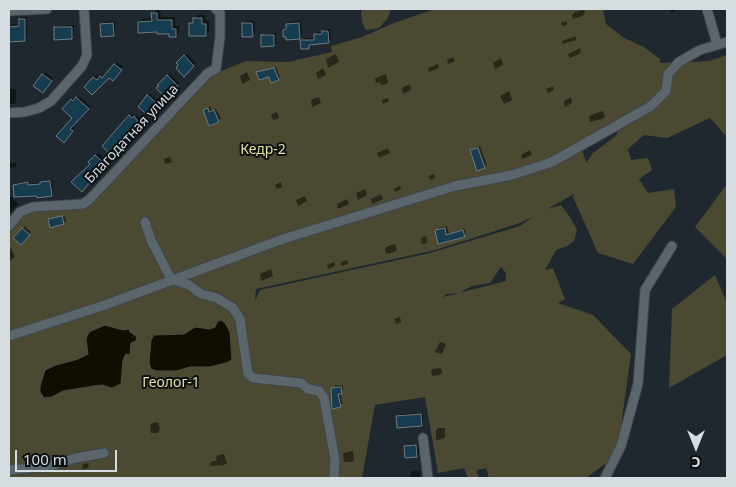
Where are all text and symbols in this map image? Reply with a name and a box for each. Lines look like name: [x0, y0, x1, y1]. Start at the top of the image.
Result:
street label: Благодатная улица: [82, 81, 182, 187]
park label: Кедр-2: [240, 142, 286, 158]
park label: Геолог-1: [142, 375, 200, 391]
north arrow: [671, 422, 721, 472]
scale bar: [18, 440, 120, 472]
text: 100 m: [23, 449, 67, 469]
text: С: [691, 453, 701, 472]

